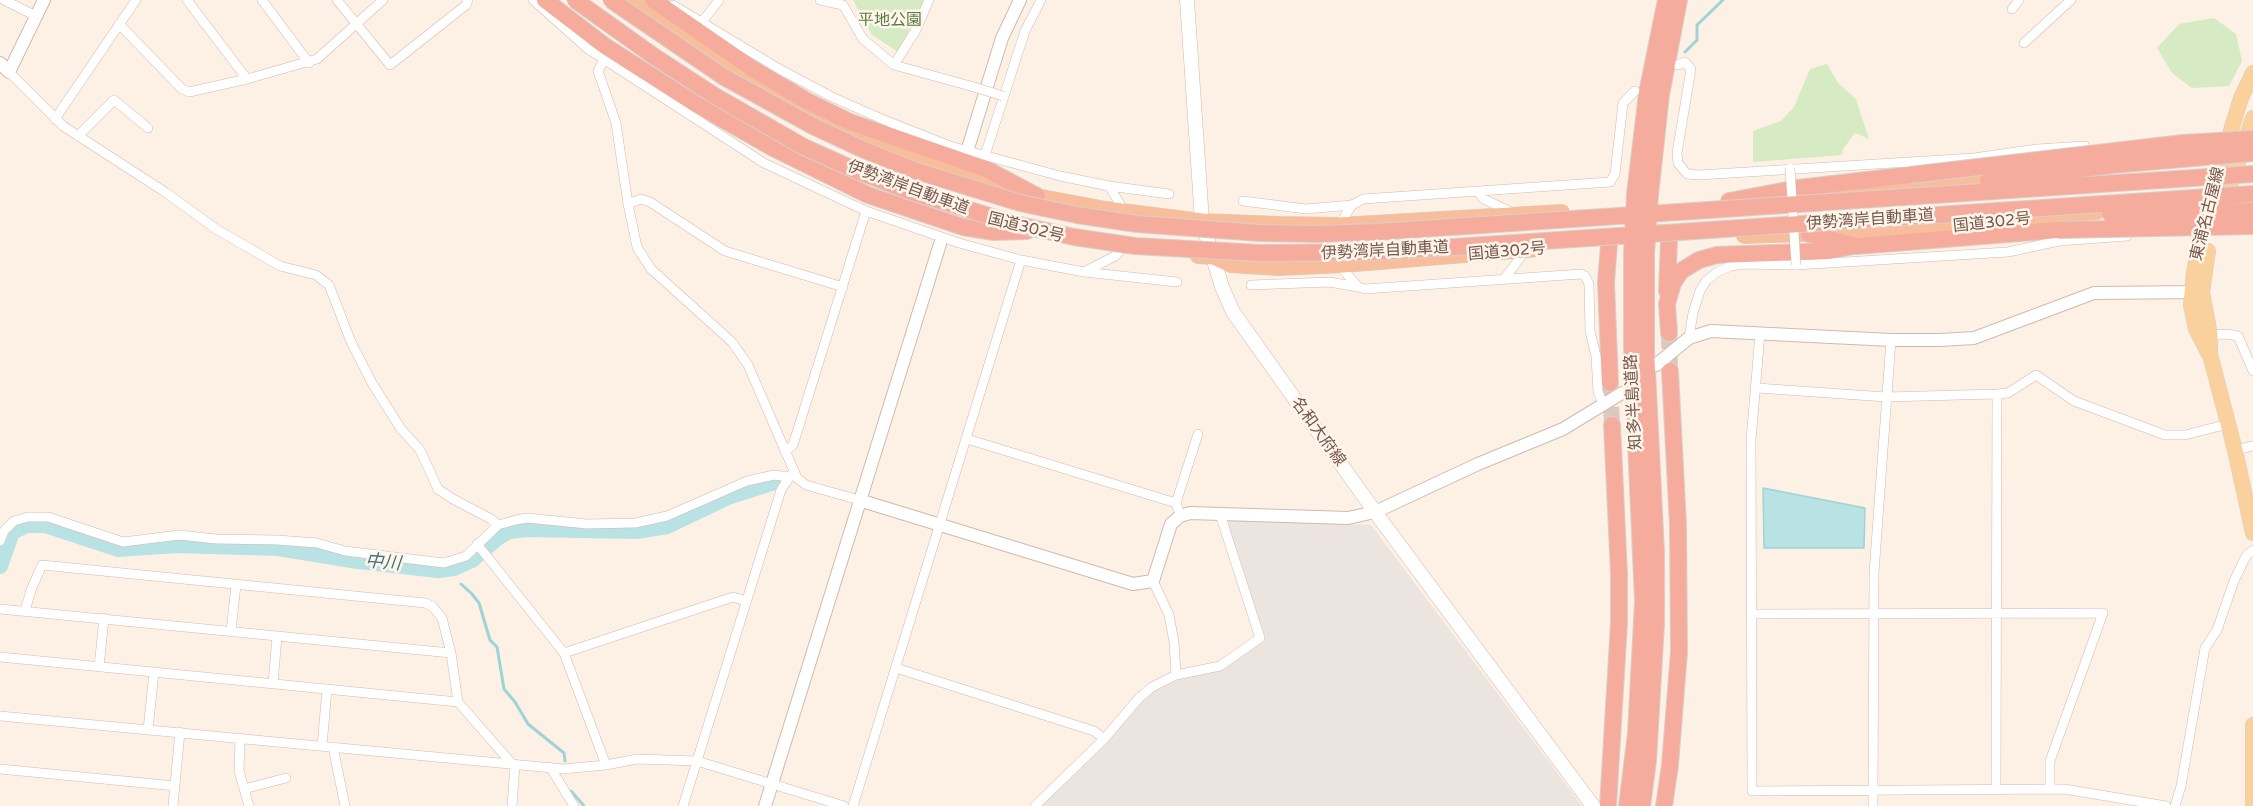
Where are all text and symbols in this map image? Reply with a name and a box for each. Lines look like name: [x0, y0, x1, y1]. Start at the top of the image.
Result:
park label: 平地公園: [858, 11, 922, 31]
street label: 伊勢湾岸自動車道: [845, 157, 971, 219]
street label: 東浦名古屋線: [2187, 165, 2229, 263]
street label: 伊勢湾岸自動車道: [1805, 206, 1935, 234]
street label: 国道302号: [986, 209, 1066, 247]
street label: 国道302号: [1952, 209, 2032, 237]
street label: 伊勢湾岸自動車道: [1321, 238, 1449, 264]
street label: 国道302号: [1467, 239, 1547, 265]
street label: 知多半島道路: [1622, 354, 1646, 450]
street label: 名和大府線: [1287, 394, 1349, 470]
water label: 中川: [364, 551, 402, 575]

